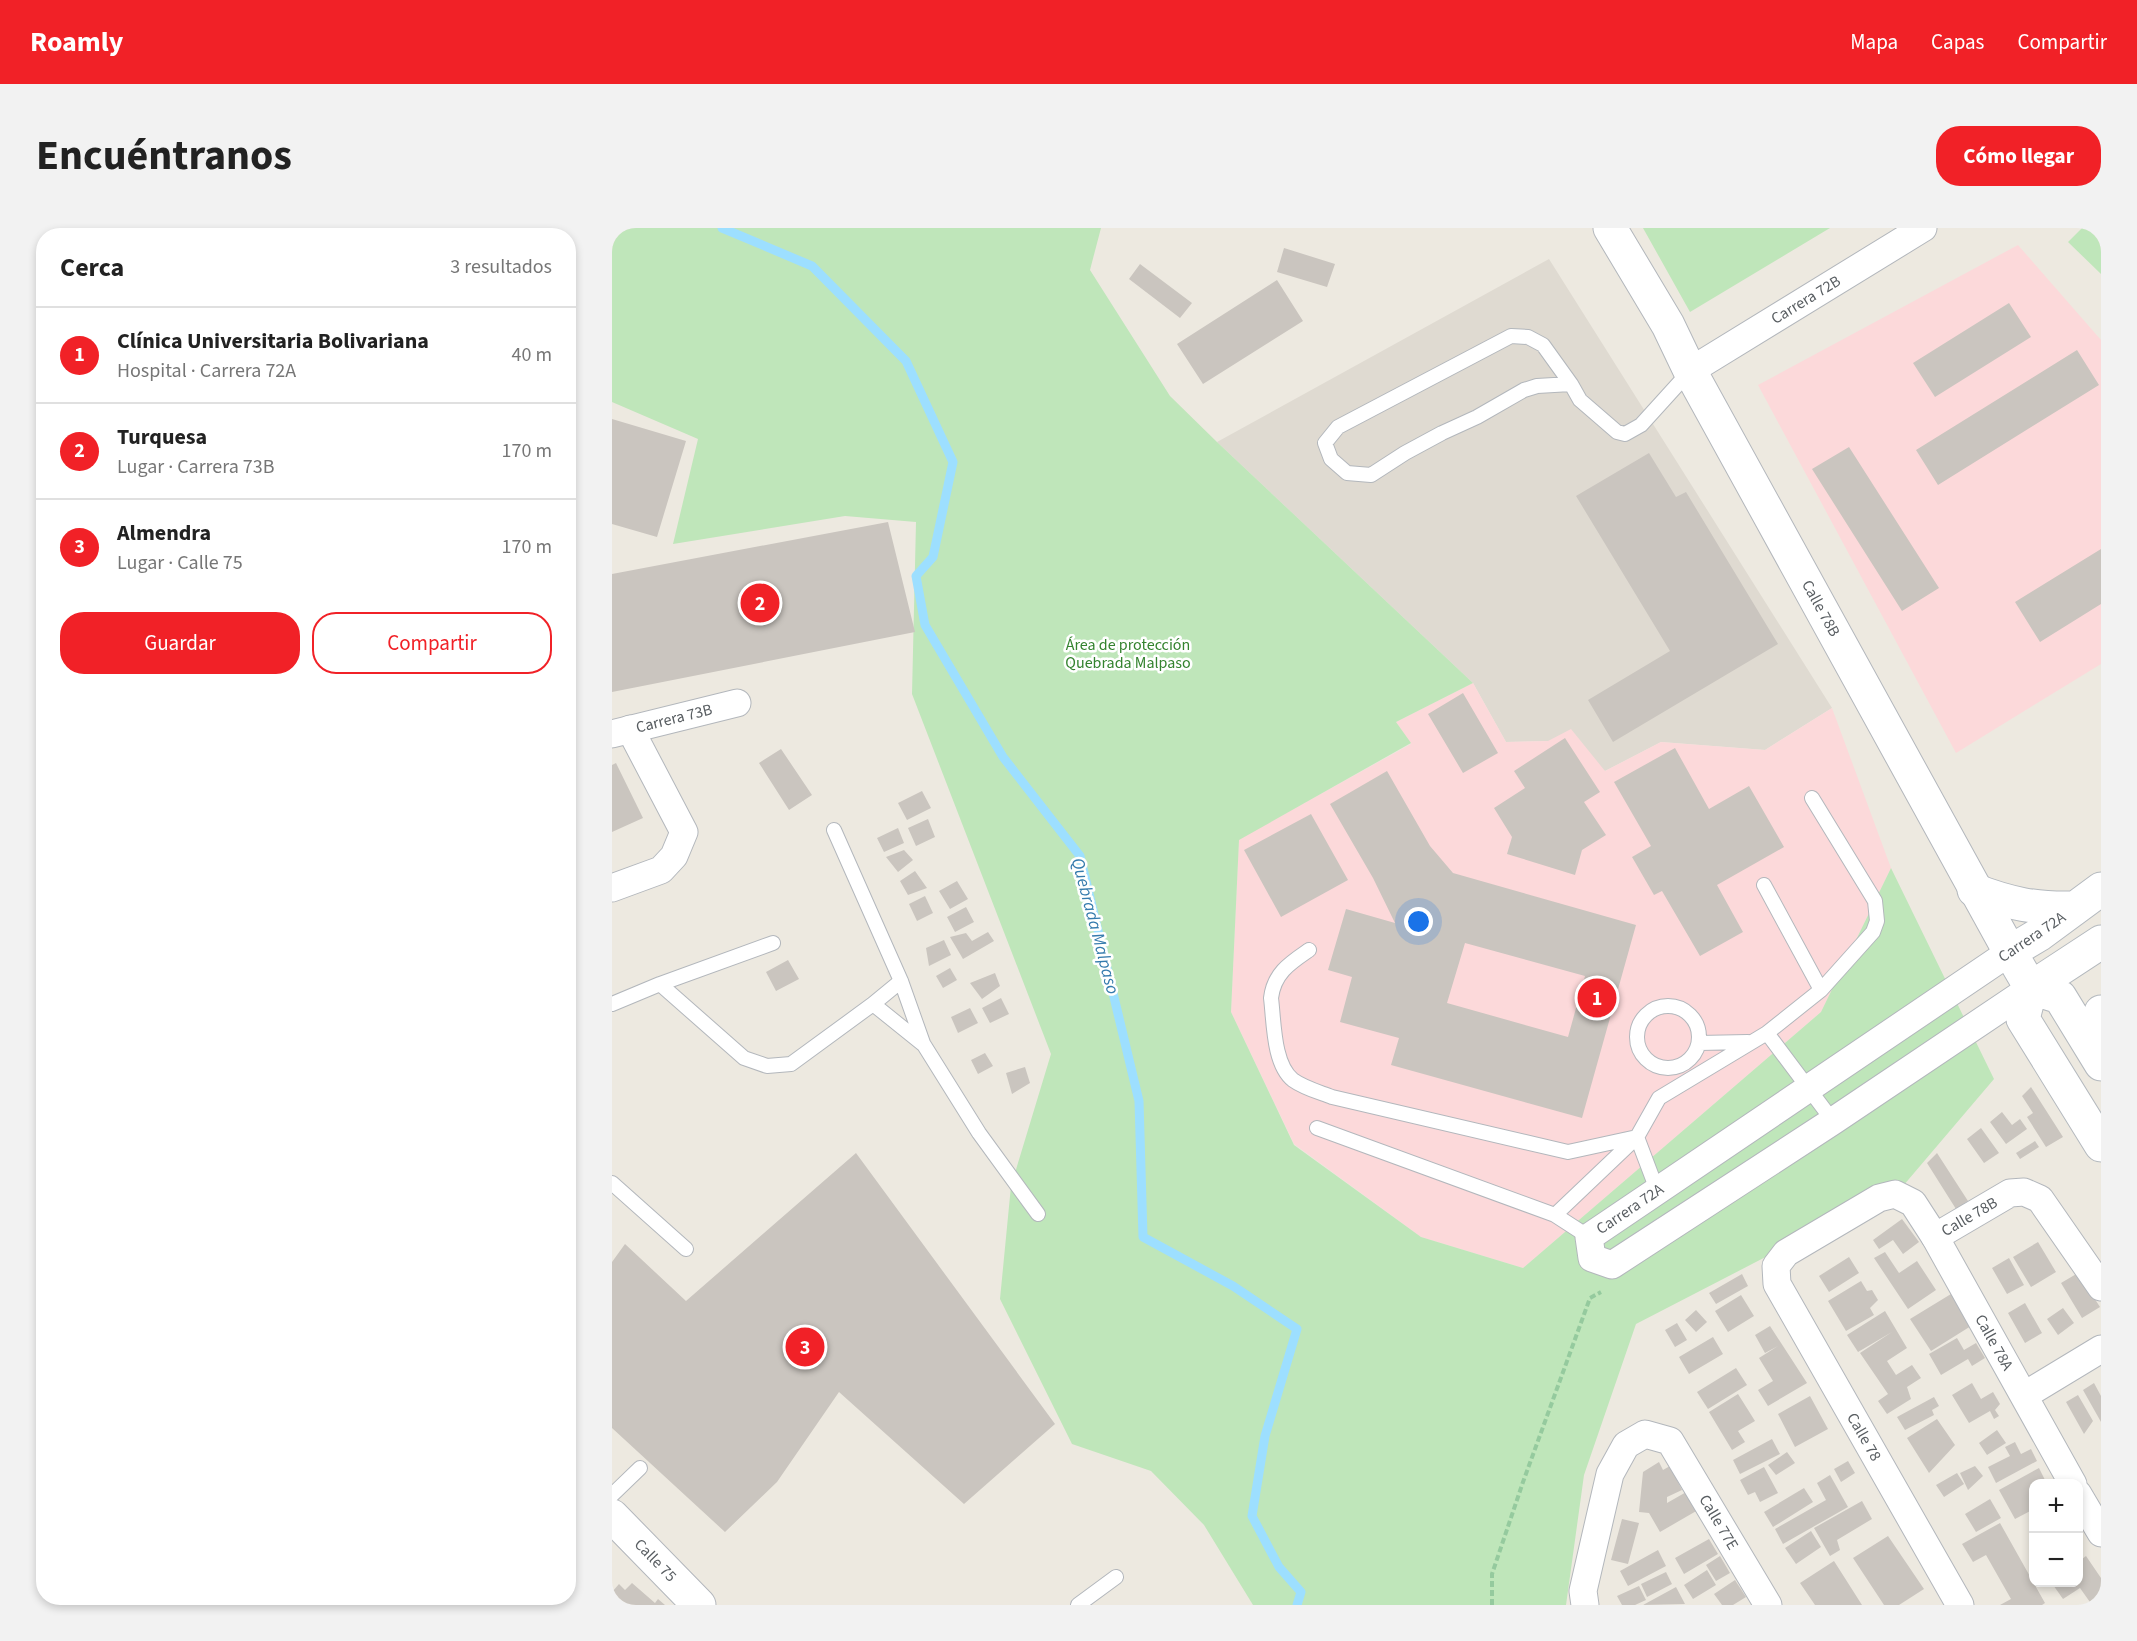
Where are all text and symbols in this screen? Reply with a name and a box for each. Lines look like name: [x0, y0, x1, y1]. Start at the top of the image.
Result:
text: Roamly: [30, 22, 123, 62]
text: Mapa: [1850, 27, 1898, 57]
text: Capas: [1931, 27, 1984, 57]
text: Compartir: [2017, 27, 2107, 57]
text: Encuéntranos: [36, 126, 292, 186]
button: Cómo llegar: [1936, 126, 2101, 186]
text: Cerca: [60, 249, 124, 286]
text: 3 resultados: [450, 253, 552, 281]
street label: Carrera 72B: [1767, 270, 1845, 330]
text: Clínica Universitaria Bolivariana: [117, 325, 429, 357]
text: 1: [74, 341, 85, 369]
text: 40 m: [512, 341, 552, 369]
text: Hospital · Carrera 72A: [117, 357, 296, 385]
text: Turquesa: [117, 421, 207, 453]
text: 2: [74, 437, 85, 465]
text: 170 m: [502, 437, 552, 465]
text: Lugar · Carrera 73B: [117, 453, 274, 481]
text: Almendra: [117, 517, 211, 549]
text: 3: [74, 533, 85, 561]
text: 170 m: [502, 533, 552, 561]
text: Lugar · Calle 75: [117, 549, 243, 577]
street label: Calle 78B: [1796, 576, 1845, 641]
pin: 2: [740, 580, 780, 626]
button: Guardar: [60, 612, 300, 674]
button: Compartir: [312, 612, 552, 674]
park label: Área de protección Quebrada Malpaso: [1065, 634, 1191, 674]
street label: Carrera 73B: [634, 699, 715, 739]
water label: Quebrada Malpaso: [1065, 855, 1125, 997]
street label: Carrera 72A: [1994, 906, 2070, 968]
your location: [1404, 907, 1433, 936]
pin: 1: [1578, 976, 1616, 1020]
street label: Carrera 72A: [1592, 1178, 1668, 1240]
street label: Calle 78B: [1937, 1192, 2002, 1242]
street label: Calle 78A: [1969, 1310, 2019, 1375]
pin: 3: [786, 1324, 824, 1370]
street label: Calle 78: [1841, 1409, 1887, 1465]
map controls: [2029, 1479, 2083, 1587]
button: +: [2029, 1479, 2083, 1533]
street label: Calle 77E: [1694, 1491, 1744, 1554]
button: −: [2029, 1533, 2083, 1587]
street label: Calle 75: [629, 1534, 682, 1587]

